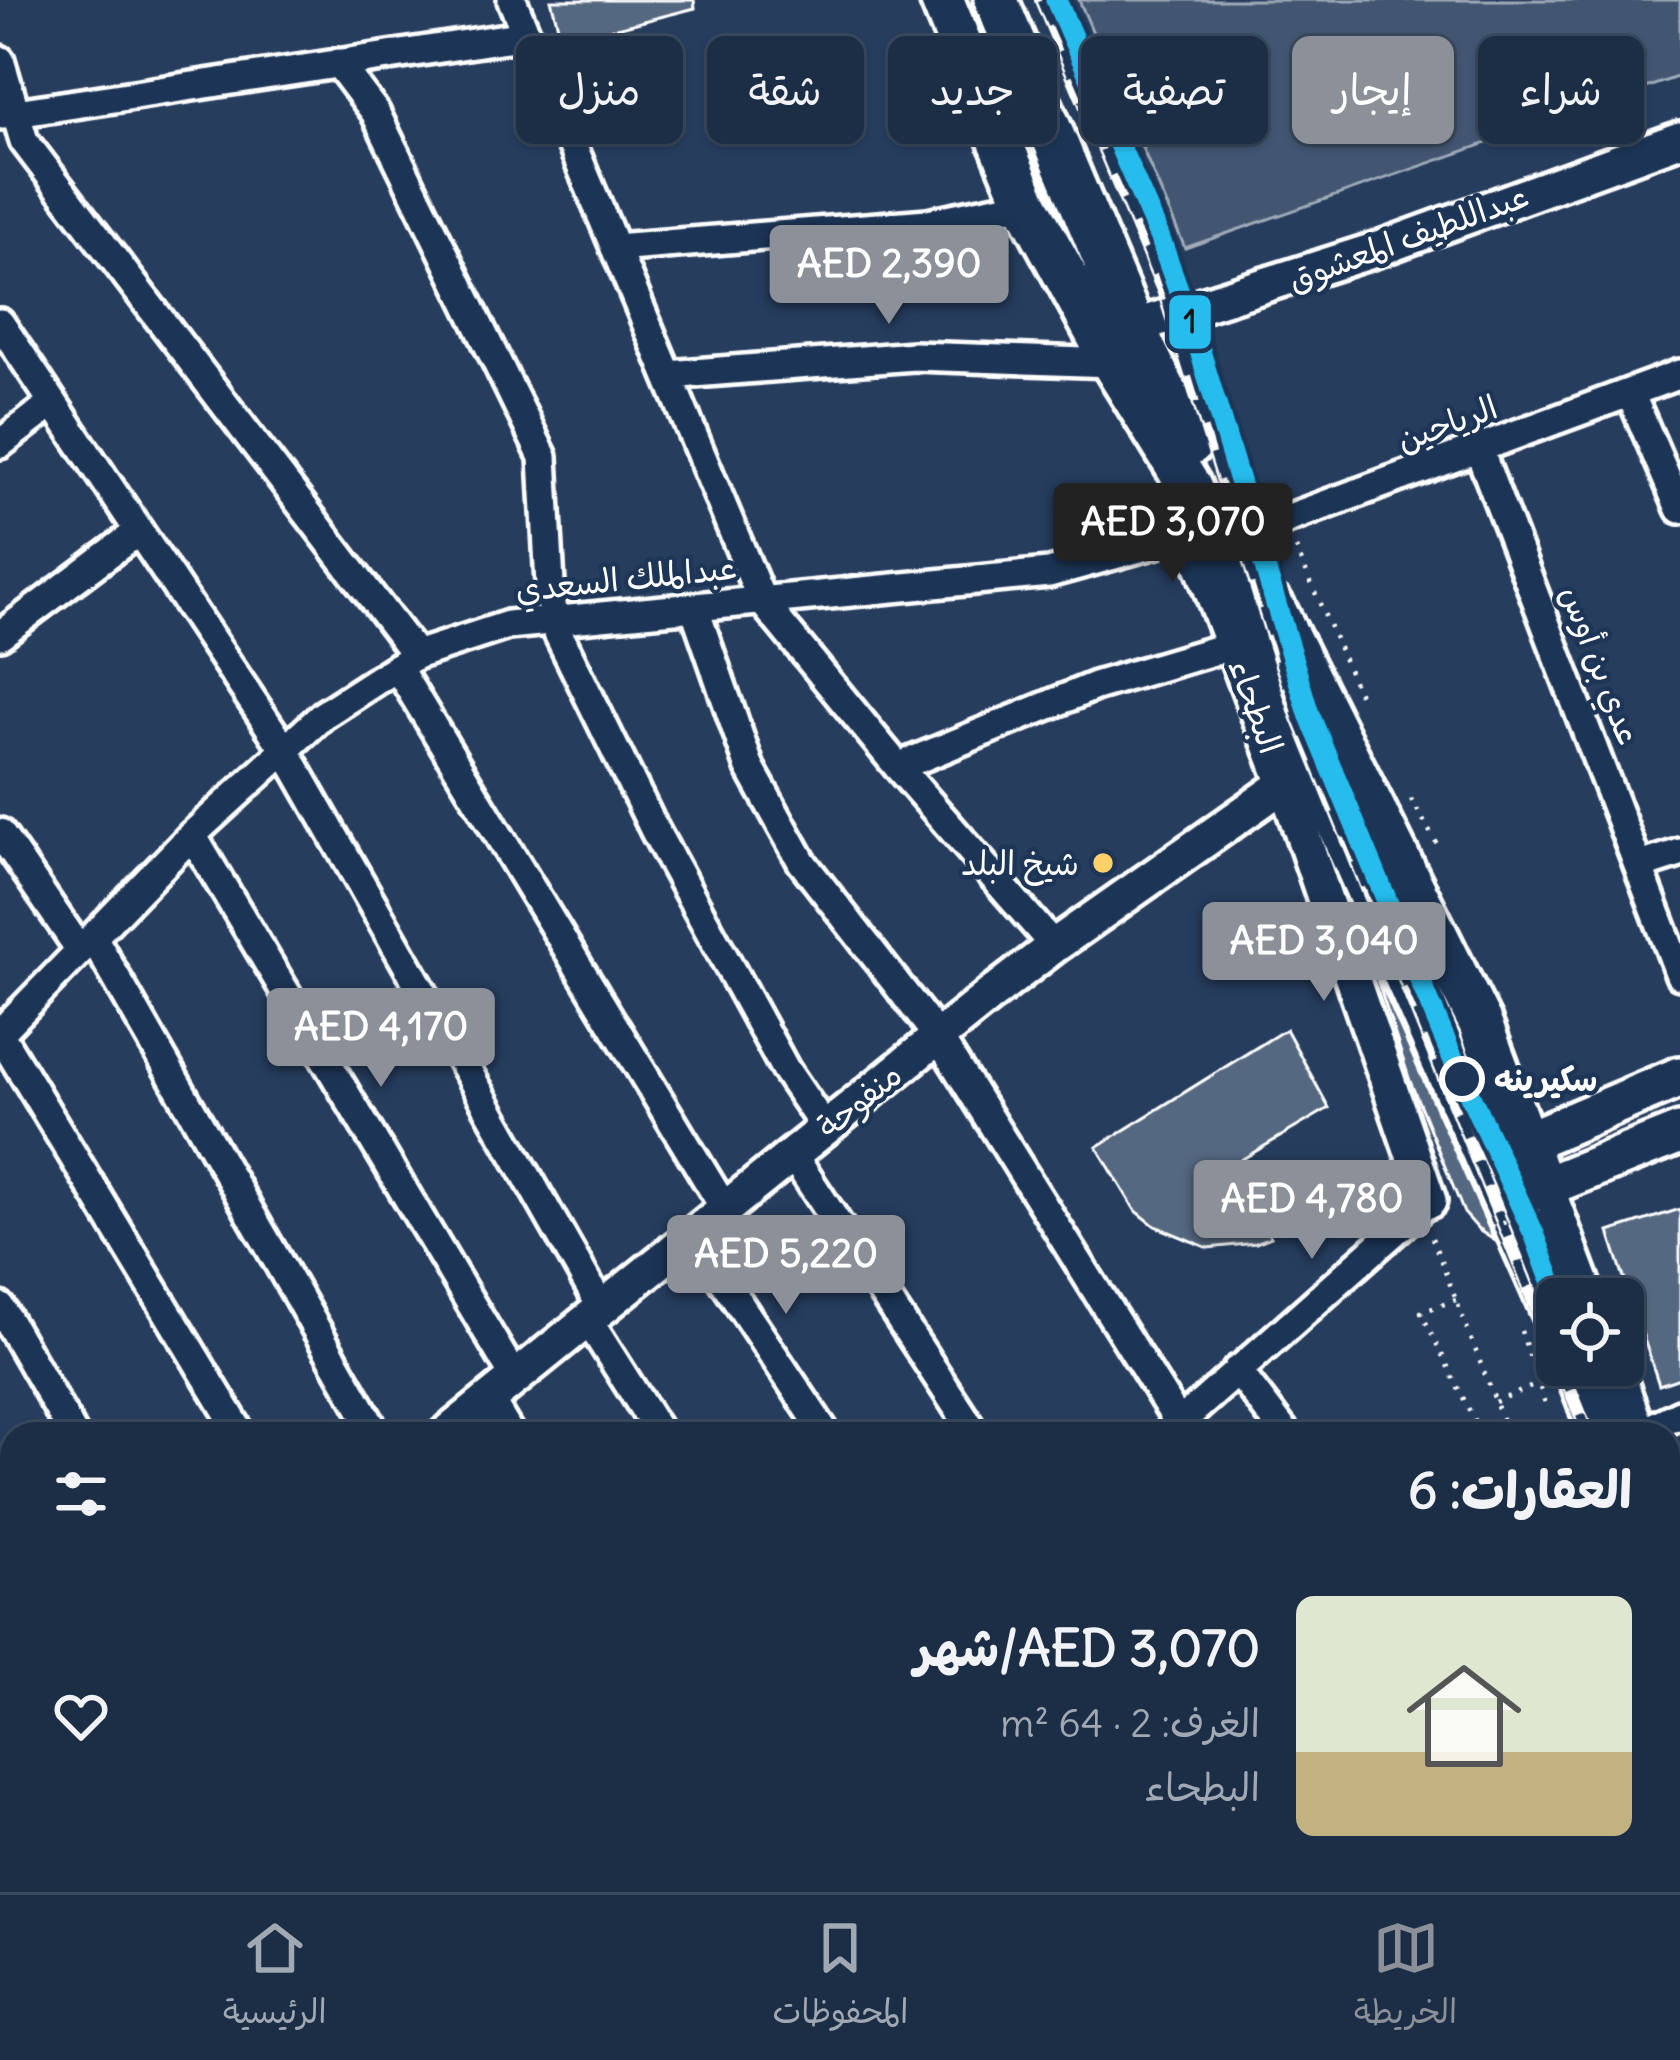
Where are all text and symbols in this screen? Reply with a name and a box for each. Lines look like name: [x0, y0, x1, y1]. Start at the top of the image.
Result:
chip: منزل: [516, 36, 683, 144]
chip: شقة: [707, 36, 864, 144]
chip: جديد: [888, 36, 1057, 144]
chip: تصفية: [1081, 36, 1268, 144]
chip: إيجار: [1292, 36, 1454, 144]
chip: شراء: [1478, 36, 1644, 144]
street label: عبداللطيف المعشوق: [1282, 174, 1534, 301]
pin: AED 2,390: [752, 225, 1026, 327]
text: AED 2,390: [797, 239, 981, 288]
line badge: 1: [1167, 293, 1213, 351]
text: 1: [1183, 300, 1197, 342]
street label: الرياحين: [1391, 386, 1503, 460]
pin: AED 3,070: [1036, 483, 1310, 585]
text: AED 3,070: [1080, 497, 1266, 546]
street label: عبدالملك السعدي: [513, 546, 739, 613]
street label: عدي بن أوس: [1549, 579, 1651, 752]
street label: البطحاء: [1220, 653, 1292, 759]
place label: شيخ البلد: [961, 842, 1079, 886]
marker: شيخ البلد: [1090, 850, 1116, 876]
pin: AED 3,040: [1187, 902, 1461, 1004]
text: AED 3,040: [1229, 916, 1419, 965]
pin: AED 4,170: [244, 988, 518, 1090]
text: AED 4,170: [294, 1002, 468, 1051]
street label: منفوحة: [808, 1053, 911, 1148]
marker: سكيرينه: [1441, 1058, 1483, 1100]
place label: سكيرينه: [1494, 1058, 1598, 1100]
pin: AED 4,780: [1175, 1160, 1449, 1262]
text: AED 4,780: [1221, 1174, 1403, 1223]
pin: AED 5,220: [649, 1215, 923, 1317]
text: AED 5,220: [694, 1229, 878, 1278]
map controls: [1536, 1278, 1644, 1386]
button: locate: [1536, 1278, 1644, 1386]
text: العقارات: 6: [1408, 1458, 1632, 1522]
icon: filters: [48, 1461, 114, 1527]
text: AED 3,070/شهر: [915, 1616, 1260, 1680]
icon: home: [1392, 1644, 1536, 1788]
icon: heart: [48, 1683, 114, 1749]
text: الغرف: 2 · 64 m²: [1000, 1699, 1260, 1748]
text: البطحاء: [1144, 1763, 1260, 1812]
tab: الرئيسية: [223, 1915, 327, 2041]
tab: المحفوظات: [772, 1915, 908, 2041]
tab: الخريطة: [1354, 1915, 1457, 2041]

